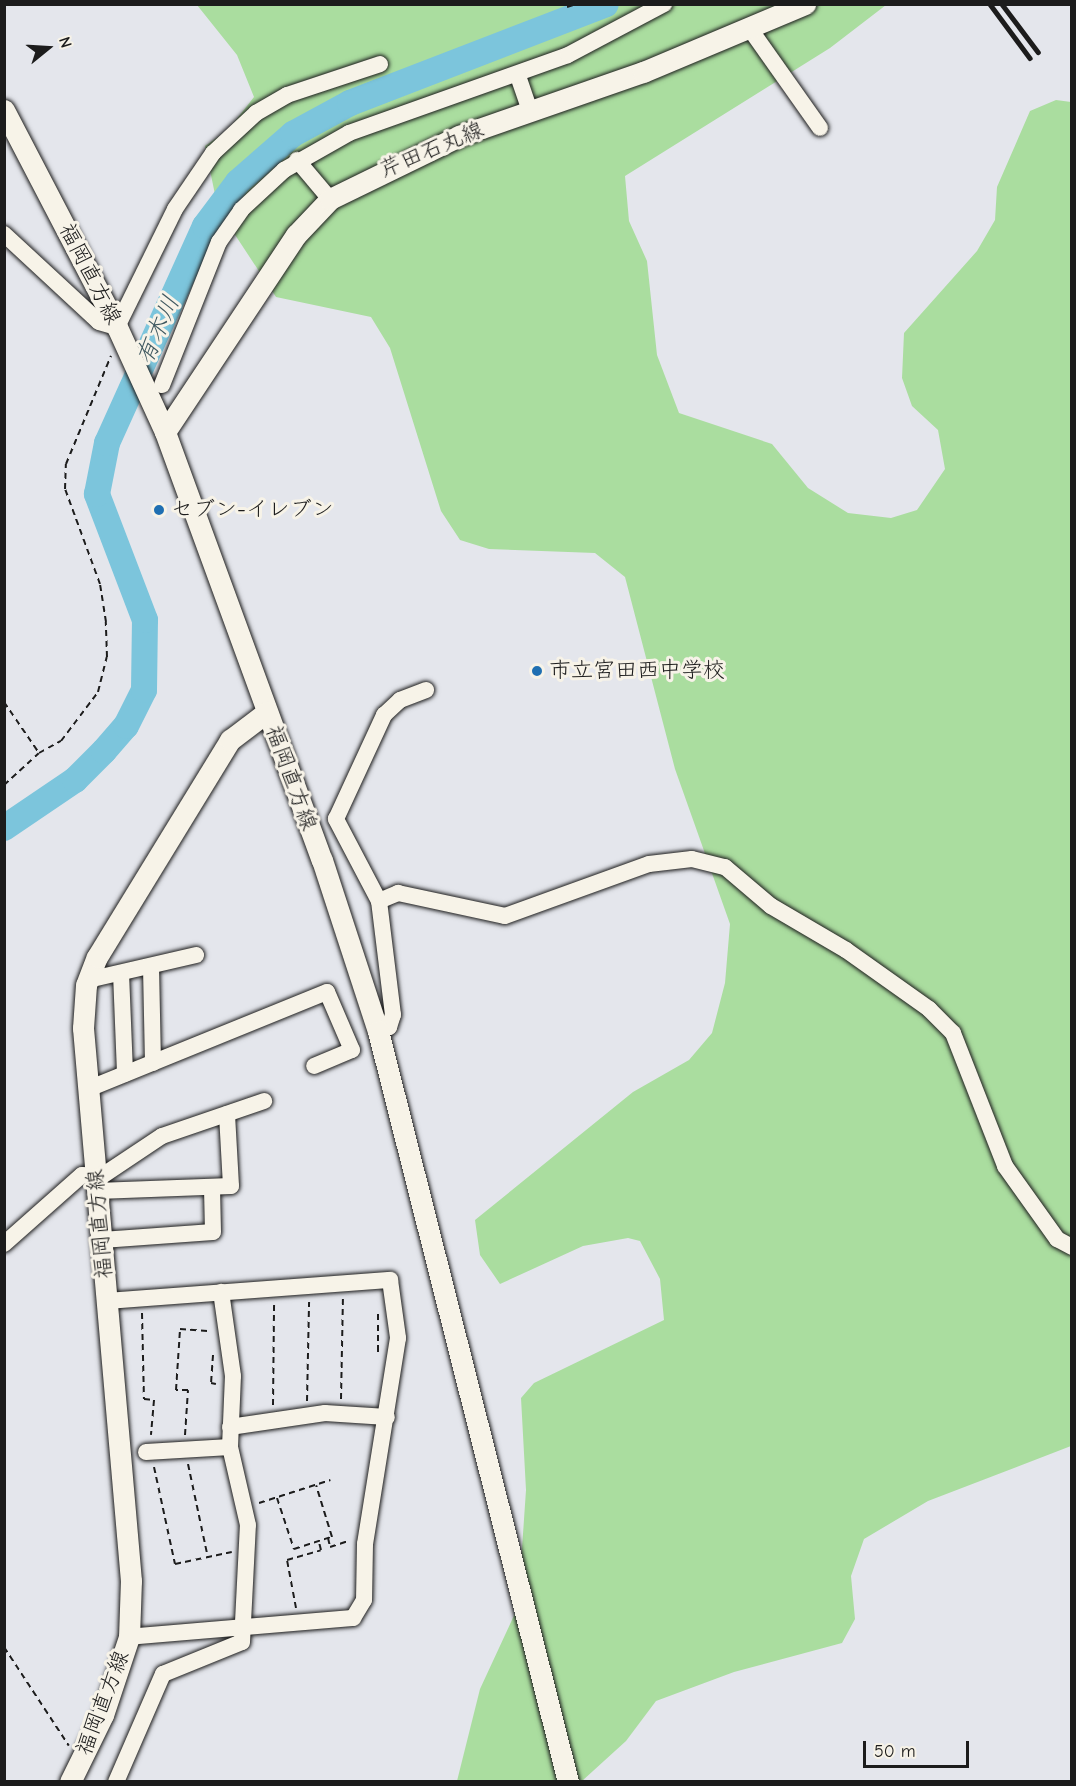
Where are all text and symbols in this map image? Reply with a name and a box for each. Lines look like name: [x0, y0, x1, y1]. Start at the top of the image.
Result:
north arrow: [18, 18, 78, 78]
text: N: [55, 35, 75, 50]
street label: 芹田石丸線: [376, 116, 488, 184]
street label: 福岡直方線: [53, 219, 127, 329]
water label: 有木川: [130, 291, 186, 369]
place label: セブン-イレブン: [171, 497, 334, 523]
marker: セブン-イレブン: [152, 503, 166, 517]
place label: 市立宮田西中学校: [549, 658, 725, 684]
marker: 市立宮田西中学校: [530, 664, 544, 678]
street label: 福岡直方線: [260, 722, 322, 834]
street label: 福岡直方線: [82, 1168, 118, 1280]
street label: 福岡直方線: [71, 1647, 135, 1759]
scale bar: [866, 1729, 972, 1767]
text: 50 m: [874, 1741, 916, 1762]

